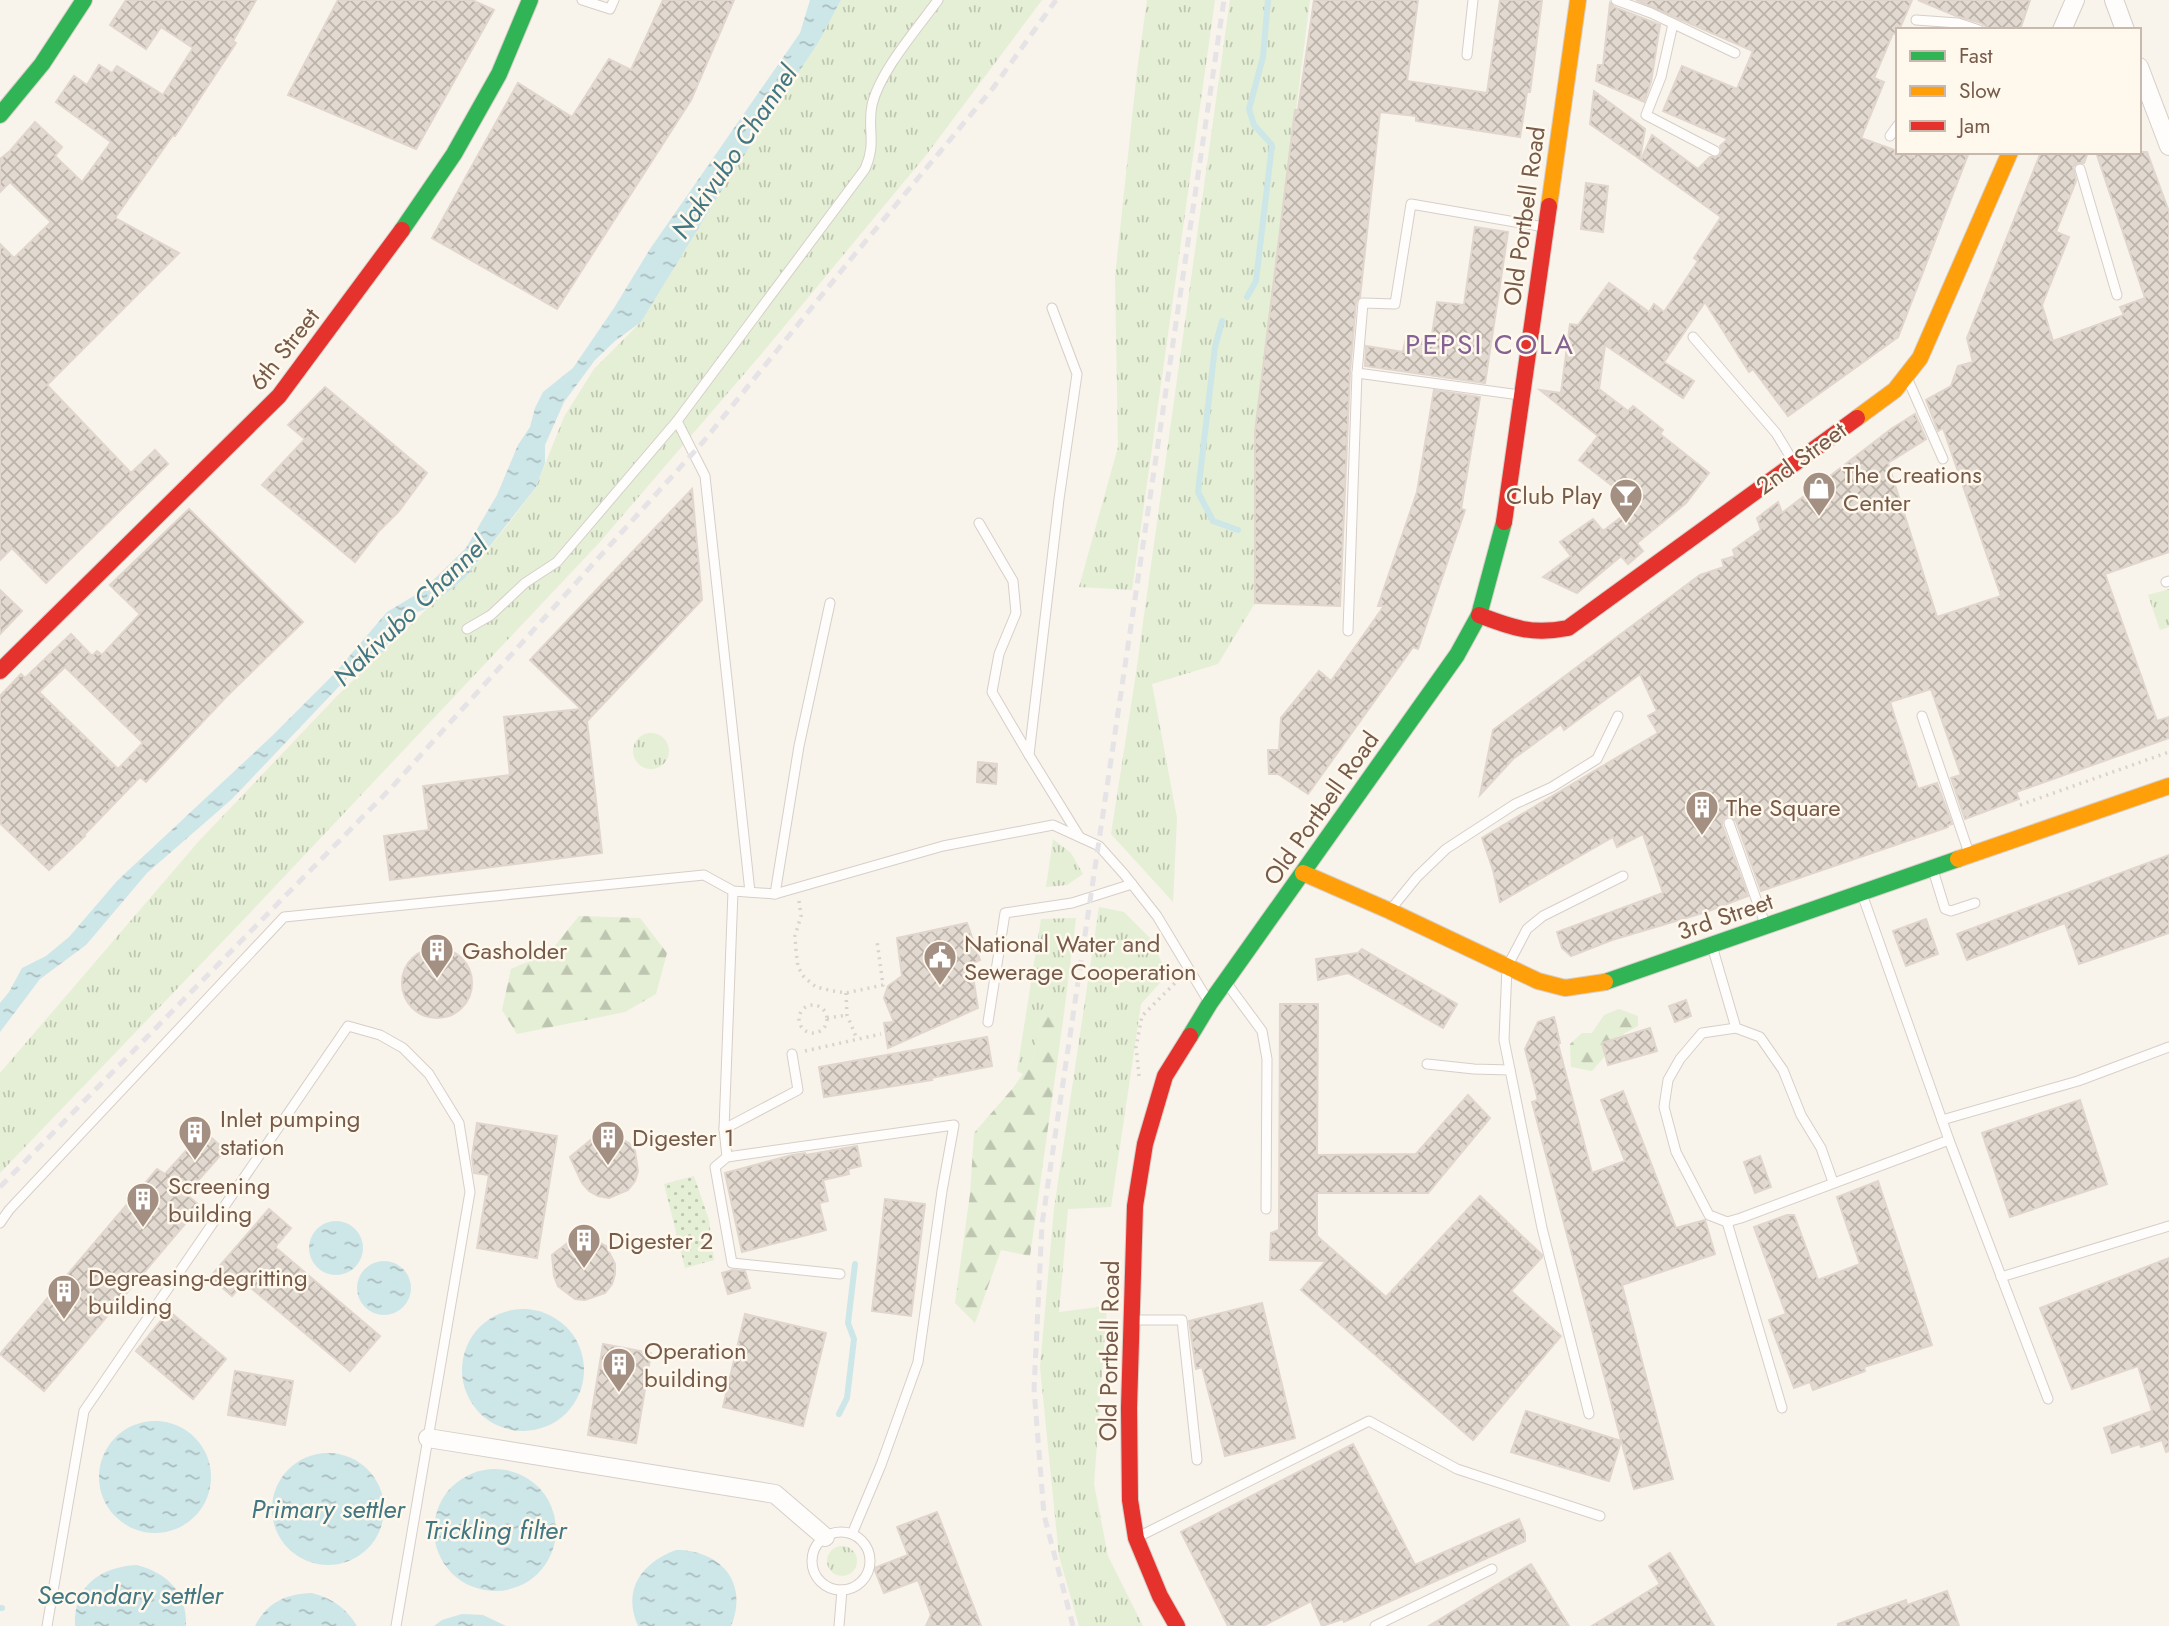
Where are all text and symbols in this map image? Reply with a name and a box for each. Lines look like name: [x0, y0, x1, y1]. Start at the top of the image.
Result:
legend: [1896, 28, 2141, 154]
text: Fast: [1959, 41, 1992, 71]
water label: Nakivubo Channel: [662, 57, 807, 246]
text: Slow: [1959, 76, 2001, 106]
text: Jam: [1956, 111, 1991, 141]
street label: Old Portbell Road: [1494, 124, 1554, 308]
street label: 6th Street: [240, 300, 328, 398]
district label: PEPSI COLA: [1405, 324, 1575, 365]
street label: 2nd Street: [1748, 413, 1854, 503]
place label: The Creations Center: [1843, 457, 1982, 520]
shop icon: The Creations Center: [1800, 469, 1838, 518]
bar icon: Club Play: [1607, 476, 1645, 525]
place label: Club Play: [1506, 478, 1602, 513]
water label: Nakivubo Channel: [324, 526, 497, 695]
street label: Old Portbell Road: [1255, 724, 1387, 892]
building icon: The Square: [1683, 788, 1721, 837]
place label: The Square: [1726, 790, 1841, 825]
street label: 3rd Street: [1672, 883, 1778, 949]
place label: National Water and Sewerage Cooperation: [964, 926, 1197, 989]
building icon: Gasholder: [418, 931, 456, 980]
place label: Gasholder: [462, 933, 568, 968]
public building icon: National Water and Sewerage Cooperation: [921, 938, 959, 987]
place label: Inlet pumping station: [220, 1101, 361, 1164]
building icon: Inlet pumping station: [176, 1113, 214, 1162]
building icon: Digester 1: [589, 1118, 627, 1167]
place label: Digester 1: [632, 1120, 735, 1155]
place label: Screening building: [168, 1168, 270, 1231]
building icon: Screening building: [124, 1180, 162, 1229]
building icon: Digester 2: [565, 1221, 603, 1270]
place label: Digester 2: [608, 1223, 713, 1258]
place label: Degreasing-degritting building: [88, 1260, 308, 1323]
street label: Old Portbell Road: [1090, 1260, 1128, 1442]
building icon: Degreasing-degritting building: [45, 1272, 83, 1321]
place label: Operation building: [644, 1333, 746, 1396]
building icon: Operation building: [600, 1345, 638, 1394]
water label: Primary settler: [251, 1490, 406, 1528]
water label: Trickling filter: [423, 1511, 568, 1549]
water label: Secondary settler: [37, 1576, 224, 1614]

